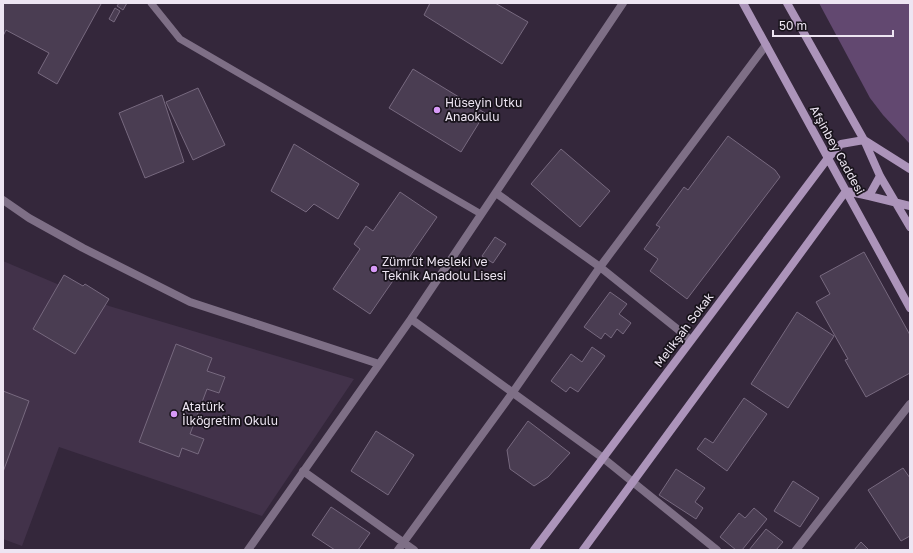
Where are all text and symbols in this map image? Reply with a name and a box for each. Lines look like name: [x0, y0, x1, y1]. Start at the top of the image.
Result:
scale bar: [773, 12, 893, 38]
text: 50 m: [779, 18, 807, 33]
place label: Hüseyin Utku Anaokulu: [445, 95, 522, 124]
street label: Afşinbey Caddesi: [807, 103, 868, 197]
marker: Hüseyin Utku Anaokulu: [432, 105, 442, 115]
place label: Zümrüt Mesleki ve Teknik Anadolu Lisesi: [382, 254, 506, 283]
marker: Zümrüt Mesleki ve Teknik Anadolu Lisesi: [369, 264, 379, 274]
street label: Melikşah Sokak: [651, 289, 717, 370]
place label: Atatürk İlköğretim Okulu: [182, 399, 278, 428]
marker: Atatürk İlköğretim Okulu: [169, 409, 179, 419]

